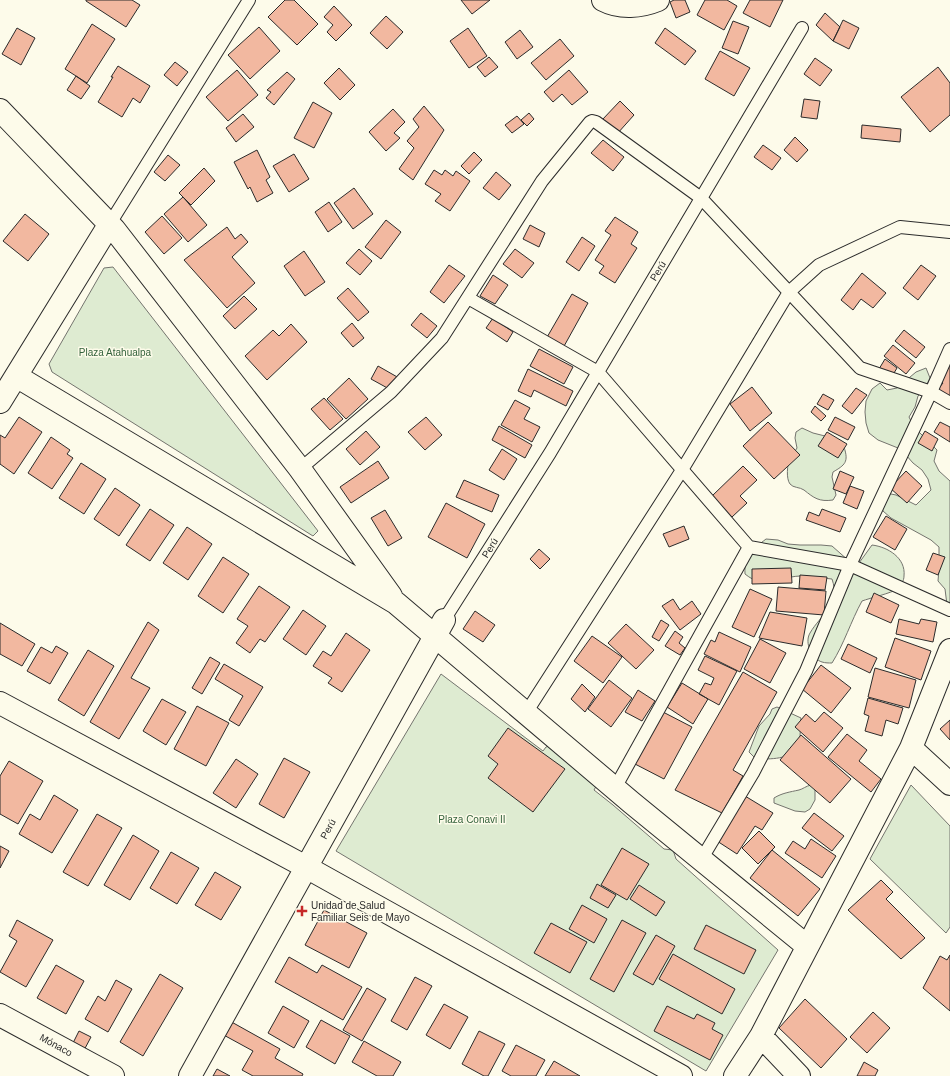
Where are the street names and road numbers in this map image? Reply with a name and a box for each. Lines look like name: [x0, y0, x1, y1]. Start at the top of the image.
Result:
street label: Perú: [648, 259, 668, 283]
street label: Perú: [480, 536, 500, 560]
street label: Perú: [318, 817, 338, 841]
street label: Mónaco: [38, 1032, 75, 1059]

